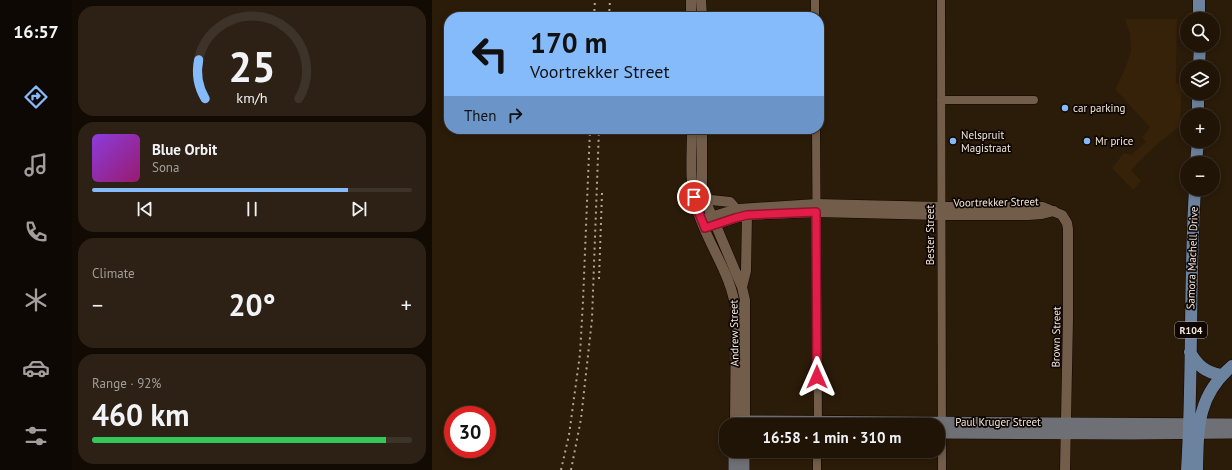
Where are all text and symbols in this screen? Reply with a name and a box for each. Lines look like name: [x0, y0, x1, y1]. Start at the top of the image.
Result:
map controls: [1180, 12, 1220, 196]
button: search: [1180, 12, 1220, 52]
text: 16:57: [13, 20, 59, 43]
text: 170 m: [530, 24, 607, 61]
icon: left: [464, 28, 516, 80]
text: 25: [228, 40, 276, 93]
text: Voortrekker Street: [530, 60, 670, 83]
button: layers: [1180, 60, 1220, 100]
icon: directions: [22, 83, 50, 111]
text: km/h: [236, 88, 268, 107]
place label: car parking: [1073, 101, 1125, 115]
marker: car parking: [1060, 103, 1070, 113]
icon: right: [504, 104, 526, 126]
text: Then: [464, 106, 496, 125]
button: +: [1180, 108, 1220, 148]
place label: Nelspruit Magistraat: [961, 128, 1011, 155]
place label: Mr price: [1095, 134, 1134, 148]
marker: Nelspruit Magistraat: [948, 136, 958, 146]
marker: Mr price: [1082, 136, 1092, 146]
text: Blue Orbit: [152, 140, 217, 159]
icon: music: [22, 151, 50, 179]
button: −: [1180, 156, 1220, 196]
text: Sona: [152, 159, 179, 176]
pin: [677, 180, 711, 214]
icon: arrive: [683, 186, 705, 208]
street label: Voortrekker Street: [952, 194, 1039, 210]
icon: previous: [134, 198, 156, 220]
icon: pause: [241, 198, 263, 220]
icon: next: [348, 198, 370, 220]
street label: Bester Street: [923, 204, 937, 265]
street label: Samora Machell Drive: [1183, 206, 1201, 310]
icon: phone: [22, 218, 50, 246]
text: Climate: [92, 265, 135, 282]
text: 20°: [228, 285, 276, 324]
icon: climate: [22, 286, 50, 314]
text: −: [92, 291, 103, 319]
text: +: [401, 291, 412, 319]
street label: Andrew Street: [726, 299, 742, 366]
street label: Brown Street: [1048, 306, 1064, 368]
road number: R104: [1175, 322, 1207, 338]
icon: car: [22, 354, 50, 382]
position arrow: [796, 356, 838, 398]
text: Range · 92%: [92, 375, 161, 392]
text: 460 km: [92, 395, 190, 434]
speed limit sign: 30: [444, 406, 496, 458]
street label: Paul Kruger Street: [955, 415, 1041, 429]
icon: filters: [22, 422, 50, 450]
text: 16:58 · 1 min · 310 m: [763, 428, 901, 447]

